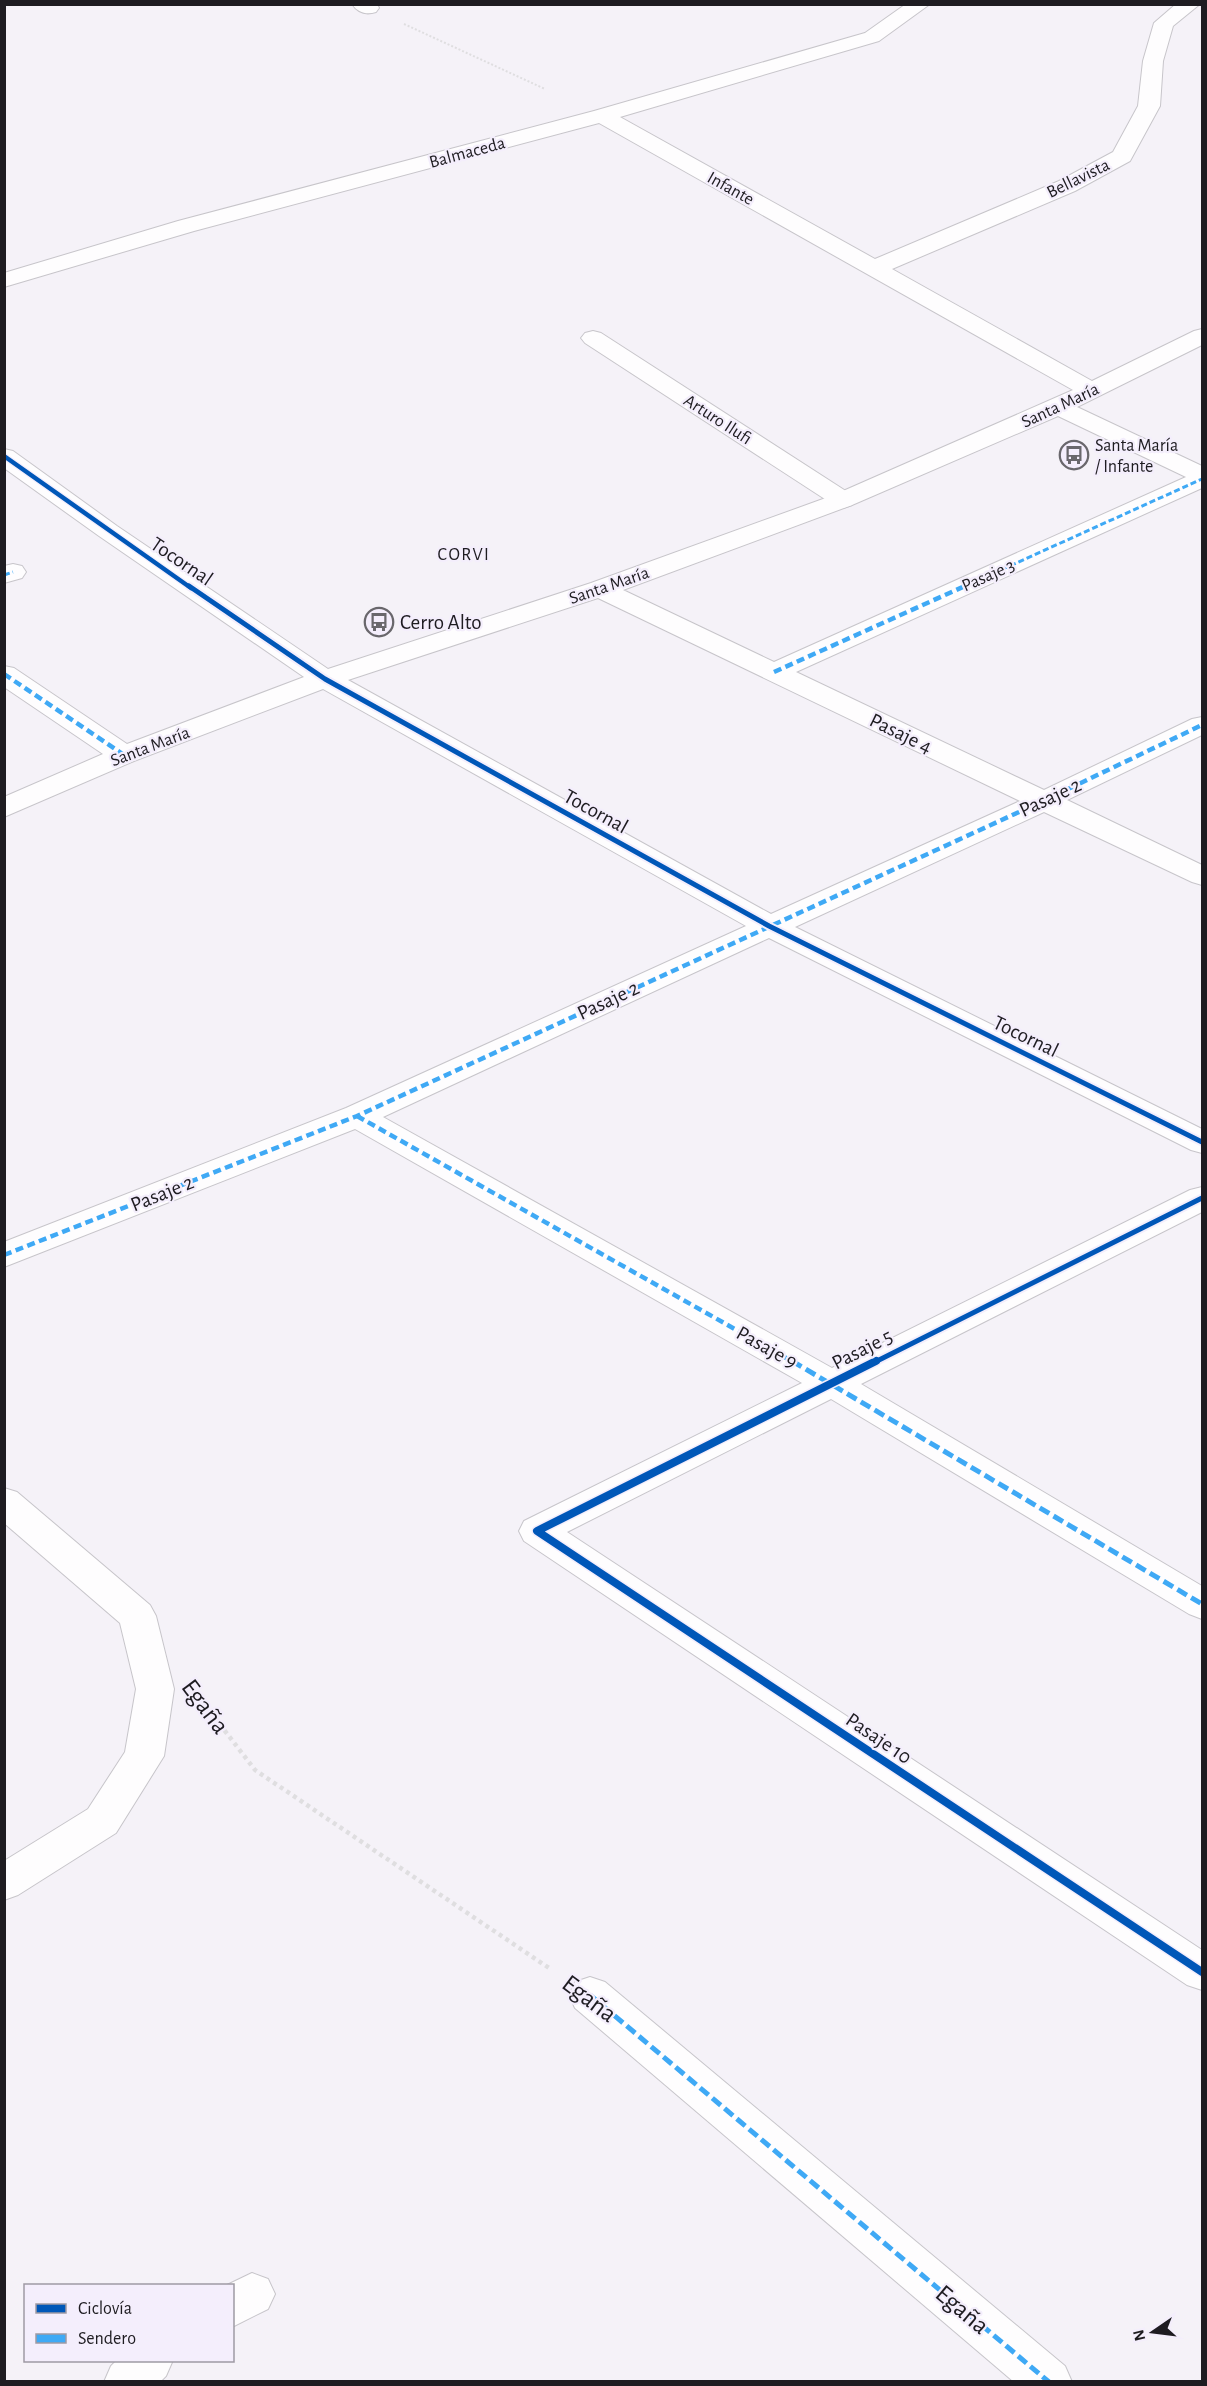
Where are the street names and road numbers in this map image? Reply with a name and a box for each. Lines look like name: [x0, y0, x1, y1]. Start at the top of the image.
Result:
street label: Balmaceda: [427, 134, 507, 172]
street label: Bellavista: [1044, 156, 1113, 202]
street label: Infante: [704, 169, 757, 209]
street label: Santa María: [1019, 380, 1102, 432]
street label: Arturo Ilufi: [680, 391, 754, 448]
street label: Tocornal: [147, 533, 217, 590]
street label: Pasaje 3: [959, 556, 1017, 595]
street label: Santa María: [567, 564, 652, 608]
street label: Pasaje 4: [866, 709, 935, 757]
street label: Santa María: [108, 724, 192, 770]
street label: Pasaje 2: [1016, 774, 1084, 821]
street label: Tocornal: [560, 785, 631, 838]
street label: Pasaje 2: [574, 977, 642, 1024]
street label: Tocornal: [990, 1012, 1062, 1061]
street label: Pasaje 2: [128, 1171, 197, 1216]
street label: Pasaje 9: [733, 1322, 801, 1373]
street label: Pasaje 5: [828, 1325, 896, 1374]
street label: Egaña: [176, 1674, 234, 1739]
street label: Pasaje 10: [842, 1709, 916, 1768]
street label: Egaña: [557, 1970, 622, 2028]
street label: Egaña: [931, 2280, 994, 2339]

